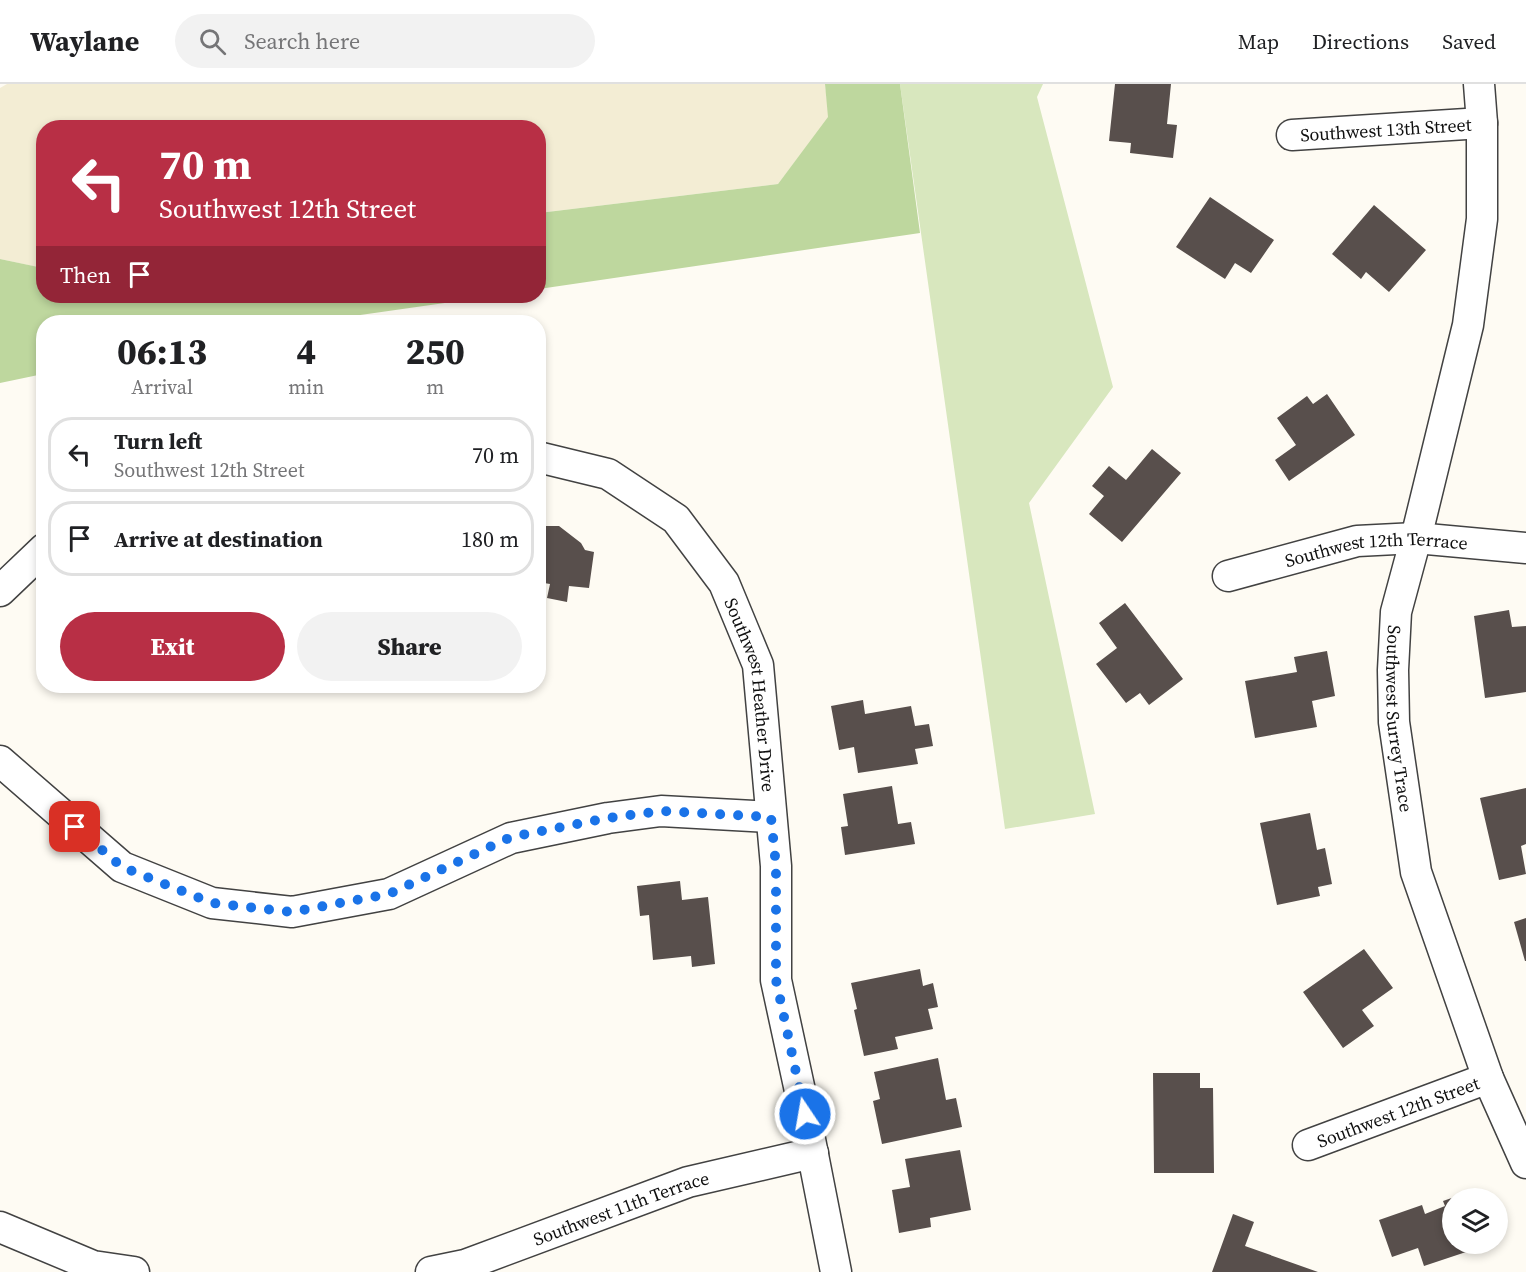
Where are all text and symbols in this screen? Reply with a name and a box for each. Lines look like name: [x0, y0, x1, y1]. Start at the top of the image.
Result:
search box: [175, 14, 595, 68]
text: Waylane: [30, 22, 139, 60]
icon: search: [196, 25, 229, 58]
text: Search here: [244, 26, 360, 56]
text: Map: [1238, 27, 1279, 56]
text: Directions: [1312, 27, 1409, 56]
text: Saved: [1442, 27, 1496, 56]
street label: Southwest 13th Street: [1299, 111, 1472, 147]
text: 70 m: [159, 135, 252, 193]
icon: left: [60, 144, 138, 222]
text: Southwest 12th Street: [159, 190, 416, 227]
icon: arrive: [123, 258, 156, 291]
text: Then: [60, 260, 111, 290]
text: 06:13: [117, 327, 207, 376]
text: 4: [296, 327, 316, 376]
text: 250: [405, 327, 465, 376]
text: Arrival: [131, 373, 193, 401]
text: min: [288, 373, 324, 401]
text: m: [426, 373, 444, 401]
text: Turn left: [114, 426, 202, 456]
icon: left: [63, 438, 96, 471]
text: 70 m: [472, 440, 519, 470]
text: Southwest 12th Street: [114, 456, 304, 484]
icon: arrive: [63, 522, 96, 555]
text: Arrive at destination: [114, 524, 323, 554]
text: 180 m: [461, 524, 519, 554]
street label: Southwest 12th Terrace: [1282, 525, 1469, 573]
street label: Southwest Heather Drive: [719, 594, 782, 793]
button: Exit: [60, 612, 285, 681]
button: Share: [297, 612, 522, 681]
street label: Southwest Surrey Trace: [1380, 625, 1420, 814]
pin: [49, 801, 100, 852]
icon: arrive: [58, 810, 91, 843]
street label: Southwest 12th Street: [1313, 1070, 1483, 1153]
position arrow: [773, 1082, 837, 1146]
street label: Southwest 11th Terrace: [530, 1165, 711, 1251]
map controls: [1442, 1188, 1508, 1254]
button: layers: [1442, 1188, 1508, 1254]

